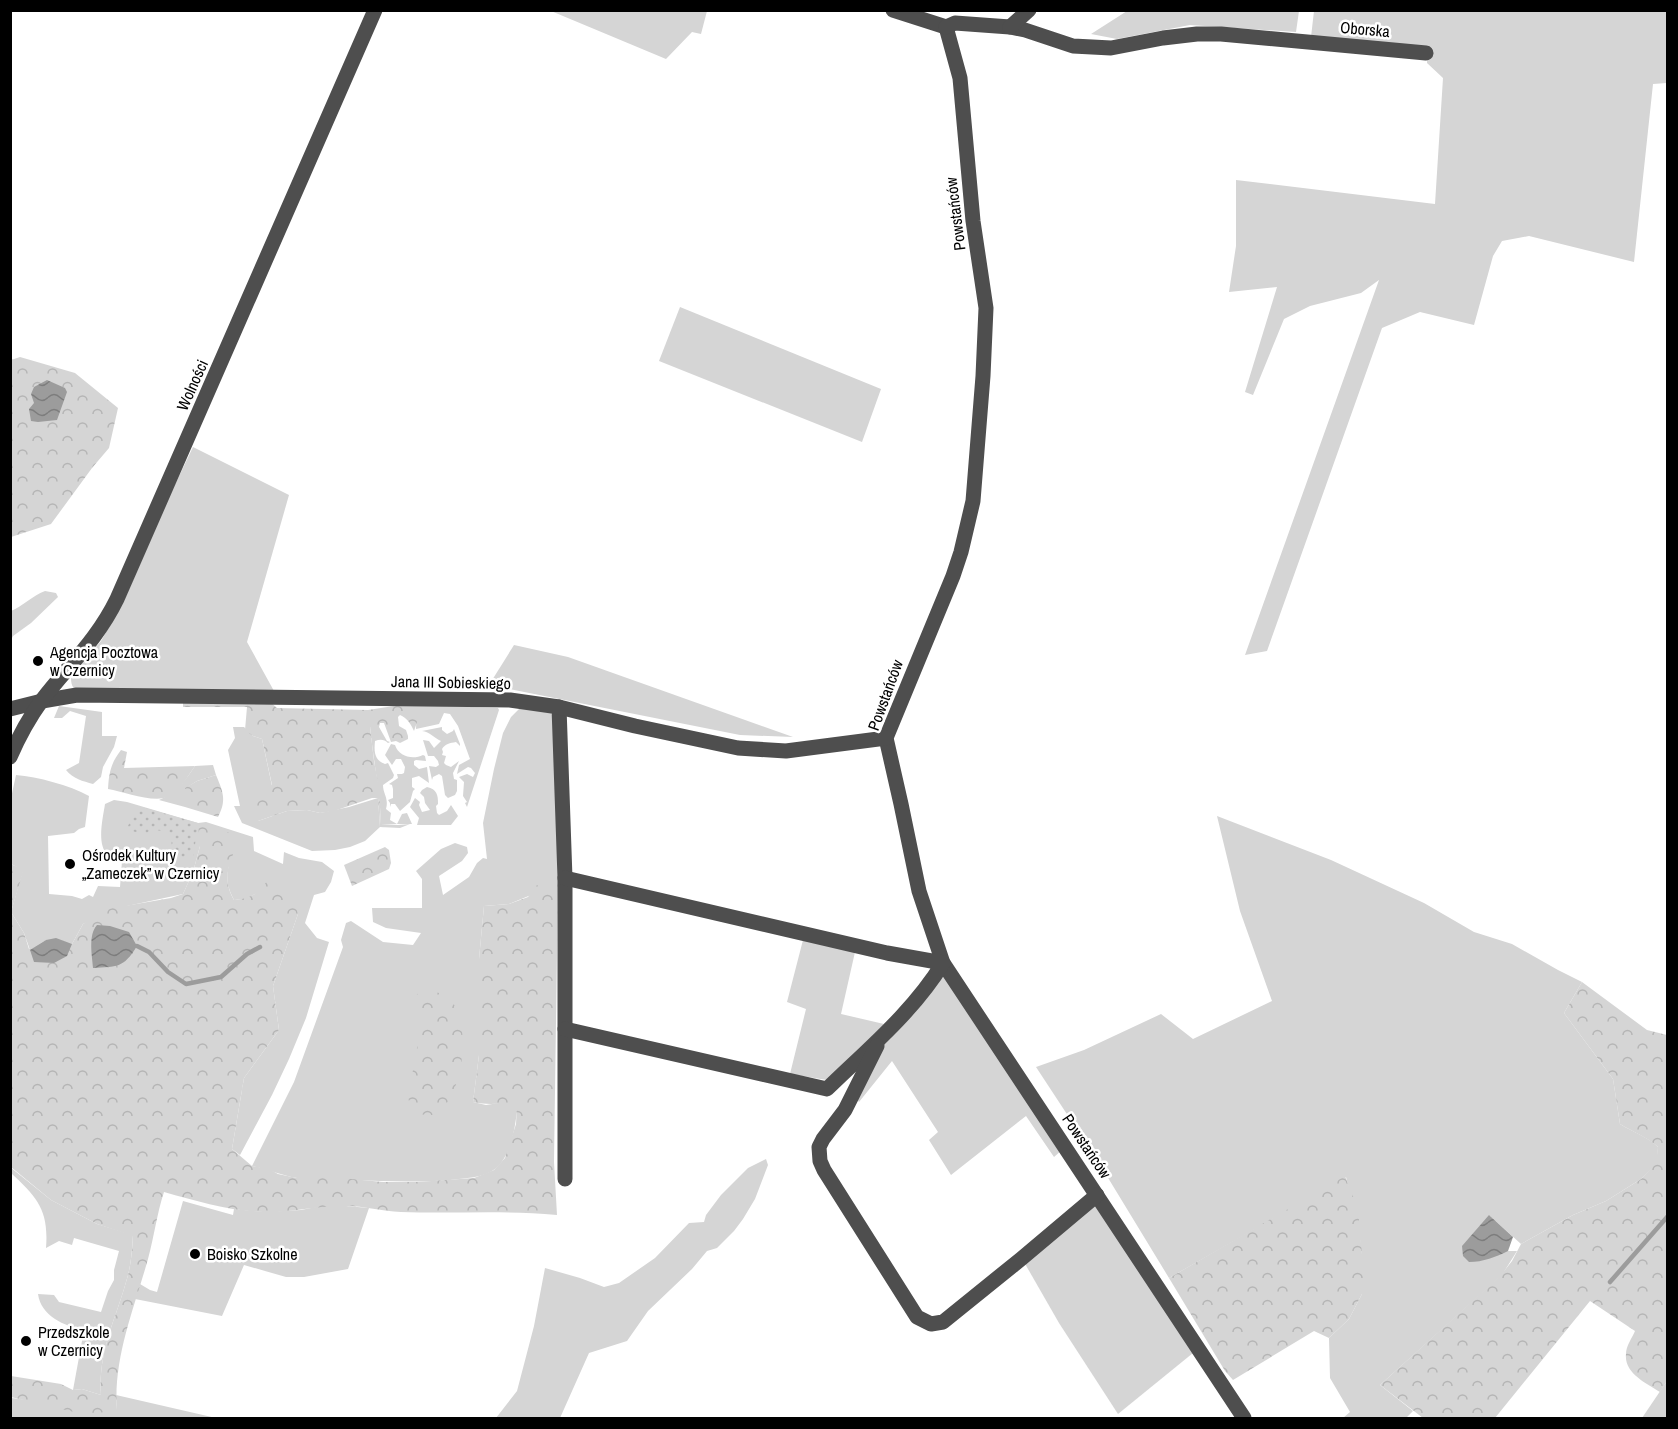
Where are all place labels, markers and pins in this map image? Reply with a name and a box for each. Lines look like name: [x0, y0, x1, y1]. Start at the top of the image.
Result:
place label: Agencja Pocztowa w Czernicy: [49, 641, 159, 681]
marker: Agencja Pocztowa w Czernicy: [31, 654, 45, 668]
place label: Ośrodek Kultury „Zameczek” w Czernicy: [82, 844, 220, 884]
marker: Ośrodek Kultury „Zameczek” w Czernicy: [63, 857, 77, 871]
place label: Boisko Szkolne: [207, 1243, 297, 1265]
marker: Boisko Szkolne: [188, 1247, 202, 1261]
place label: Przedszkole w Czernicy: [38, 1321, 109, 1361]
marker: Przedszkole w Czernicy: [19, 1334, 33, 1348]

